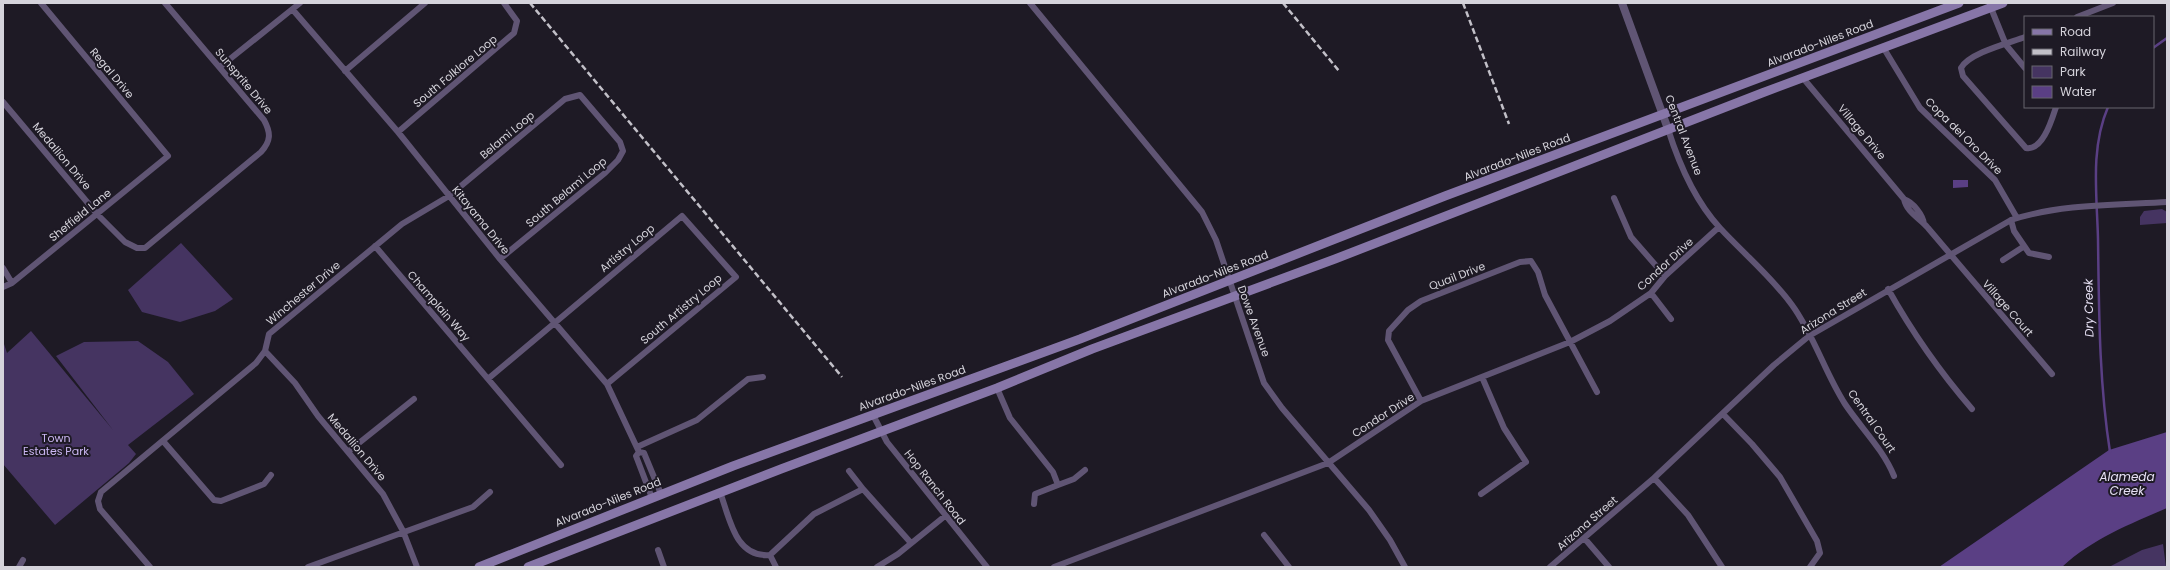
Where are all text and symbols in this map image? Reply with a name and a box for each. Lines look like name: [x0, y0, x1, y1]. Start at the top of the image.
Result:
street label: Alvarado-Niles Road: [1764, 15, 1876, 71]
legend: [2024, 16, 2154, 108]
text: Road: [2060, 23, 2091, 40]
street label: South Folklore Loop: [410, 31, 500, 111]
text: Railway: [2060, 43, 2106, 60]
street label: Regal Drive: [86, 44, 138, 102]
street label: Sunsprite Drive: [212, 44, 277, 118]
text: Park: [2060, 63, 2087, 80]
text: Water: [2060, 83, 2097, 100]
street label: Central Avenue: [1661, 93, 1707, 178]
street label: Copa del Oro Drive: [1922, 94, 2006, 178]
street label: Village Drive: [1834, 101, 1890, 163]
street label: Belami Loop: [476, 107, 538, 163]
street label: Medallion Drive: [29, 119, 95, 193]
street label: Alvarado-Niles Road: [1461, 129, 1573, 185]
street label: South Belami Loop: [522, 153, 610, 231]
street label: Kitayama Drive: [448, 182, 514, 258]
street label: Sheffield Lane: [45, 185, 115, 245]
street label: Artistry Loop: [596, 220, 658, 276]
street label: Condor Drive: [1633, 234, 1697, 294]
street label: Alvarado-Niles Road: [1159, 246, 1271, 302]
street label: Winchester Drive: [263, 257, 344, 329]
street label: Quail Drive: [1427, 258, 1488, 294]
street label: Champlain Way: [404, 267, 475, 345]
street label: South Artistry Loop: [637, 270, 725, 348]
street label: Village Court: [1979, 276, 2037, 340]
water label: Dry Creek: [2079, 278, 2098, 337]
street label: Dowe Avenue: [1234, 283, 1274, 359]
street label: Arizona Street: [1797, 284, 1869, 338]
street label: Alvarado-Niles Road: [856, 361, 968, 415]
street label: Central Court: [1844, 386, 1900, 456]
street label: Condor Drive: [1349, 389, 1418, 441]
street label: Medallion Drive: [324, 410, 390, 484]
park label: Town Estates Park: [23, 430, 89, 459]
street label: Hop Ranch Road: [901, 446, 969, 528]
water label: Alameda Creek: [2098, 468, 2155, 499]
street label: Alvarado-Niles Road: [553, 473, 663, 531]
street label: Arizona Street: [1553, 492, 1621, 554]

